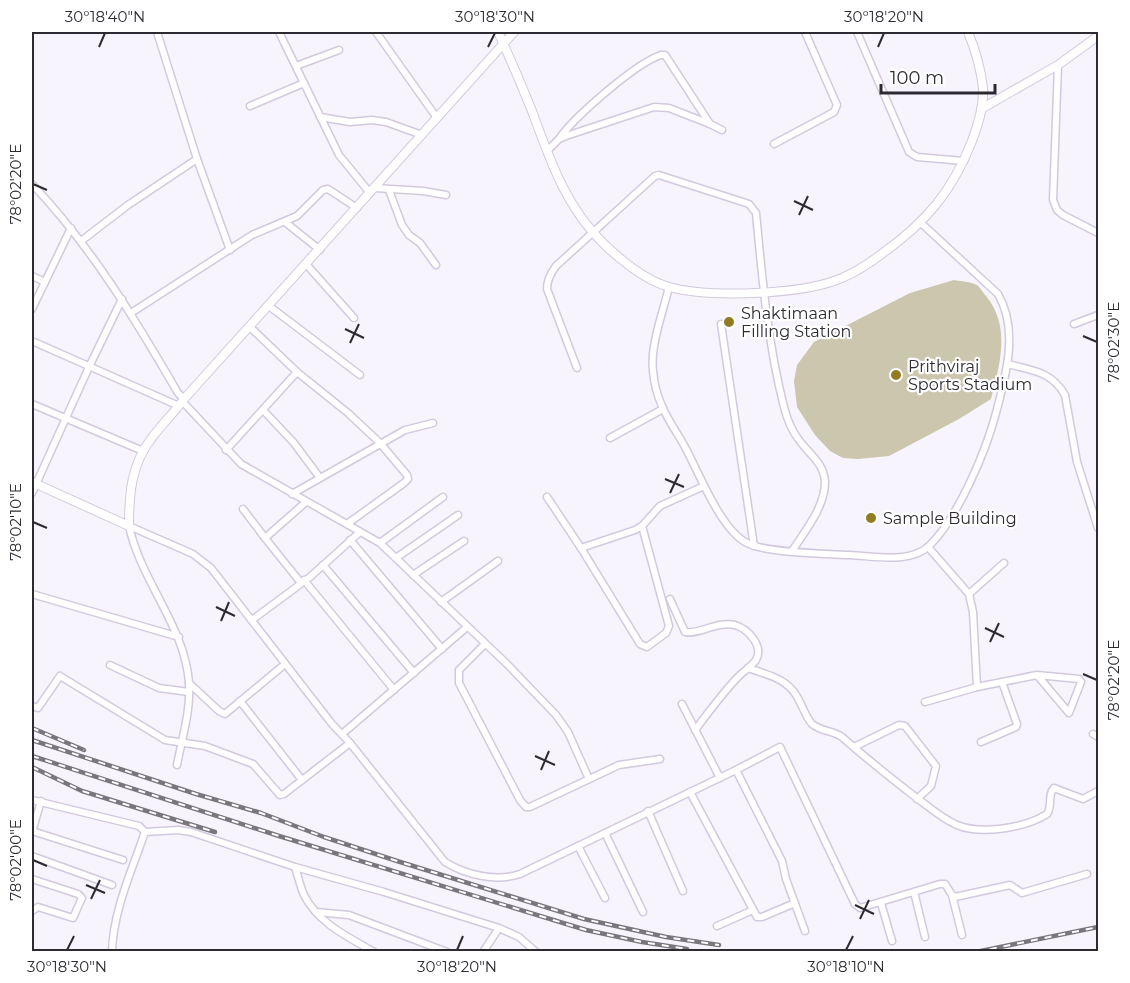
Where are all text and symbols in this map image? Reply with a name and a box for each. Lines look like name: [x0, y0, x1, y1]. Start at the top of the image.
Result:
text: 30°18'40"N: [65, 7, 145, 26]
text: 30°18'30"N: [455, 7, 535, 26]
text: 30°18'20"N: [844, 7, 924, 26]
scale bar: [881, 57, 995, 95]
text: 100 m: [890, 67, 944, 89]
text: 78°02'20"E: [6, 144, 25, 224]
text: 78°02'30"E: [1104, 302, 1123, 382]
place label: Shaktimaan Filling Station: [741, 304, 851, 341]
marker: Shaktimaan Filling Station: [722, 315, 736, 329]
place label: Prithviraj Sports Stadium: [908, 357, 1032, 394]
marker: Prithviraj Sports Stadium: [889, 368, 903, 382]
text: 78°02'10"E: [6, 483, 25, 561]
place label: Sample Building: [883, 509, 1017, 528]
marker: Sample Building: [864, 511, 878, 525]
text: 78°02'20"E: [1104, 640, 1123, 720]
text: 78°02'00"E: [6, 819, 25, 901]
text: 30°18'30"N: [27, 957, 107, 976]
text: 30°18'20"N: [417, 957, 497, 976]
text: 30°18'10"N: [807, 957, 885, 976]

